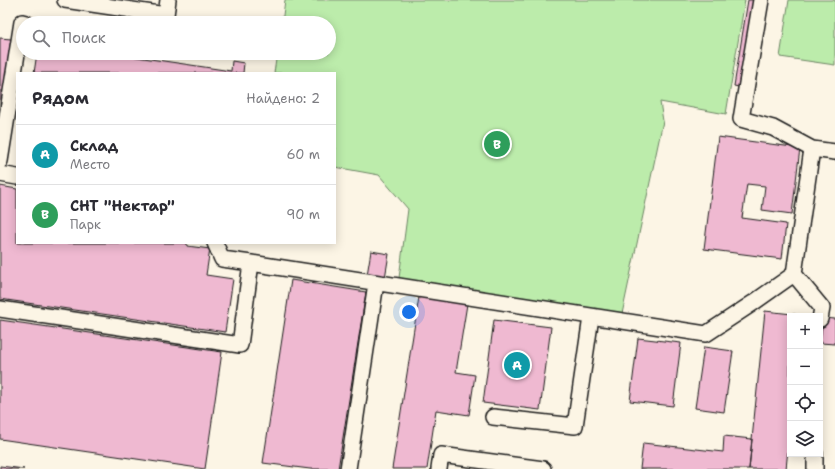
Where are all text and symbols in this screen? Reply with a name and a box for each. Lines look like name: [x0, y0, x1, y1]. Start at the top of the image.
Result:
search box: [16, 16, 336, 60]
icon: search: [30, 27, 52, 49]
text: Поиск: [62, 28, 106, 48]
text: Рядом: [32, 87, 89, 109]
text: Найдено: 2: [246, 90, 320, 107]
pin: B: [484, 129, 510, 159]
text: Склад: [70, 136, 118, 156]
text: A: [40, 146, 50, 163]
text: 60 m: [287, 146, 320, 163]
text: Место: [70, 156, 110, 173]
text: СНТ "Нектар": [70, 196, 175, 216]
text: B: [41, 206, 49, 223]
text: 90 m: [286, 206, 320, 223]
text: Парк: [70, 216, 101, 233]
your location: [399, 302, 419, 322]
map controls: [787, 313, 823, 457]
button: +: [787, 313, 823, 349]
button: −: [787, 349, 823, 385]
pin: A: [504, 350, 530, 380]
button: locate: [787, 385, 823, 421]
button: layers: [787, 421, 823, 457]

